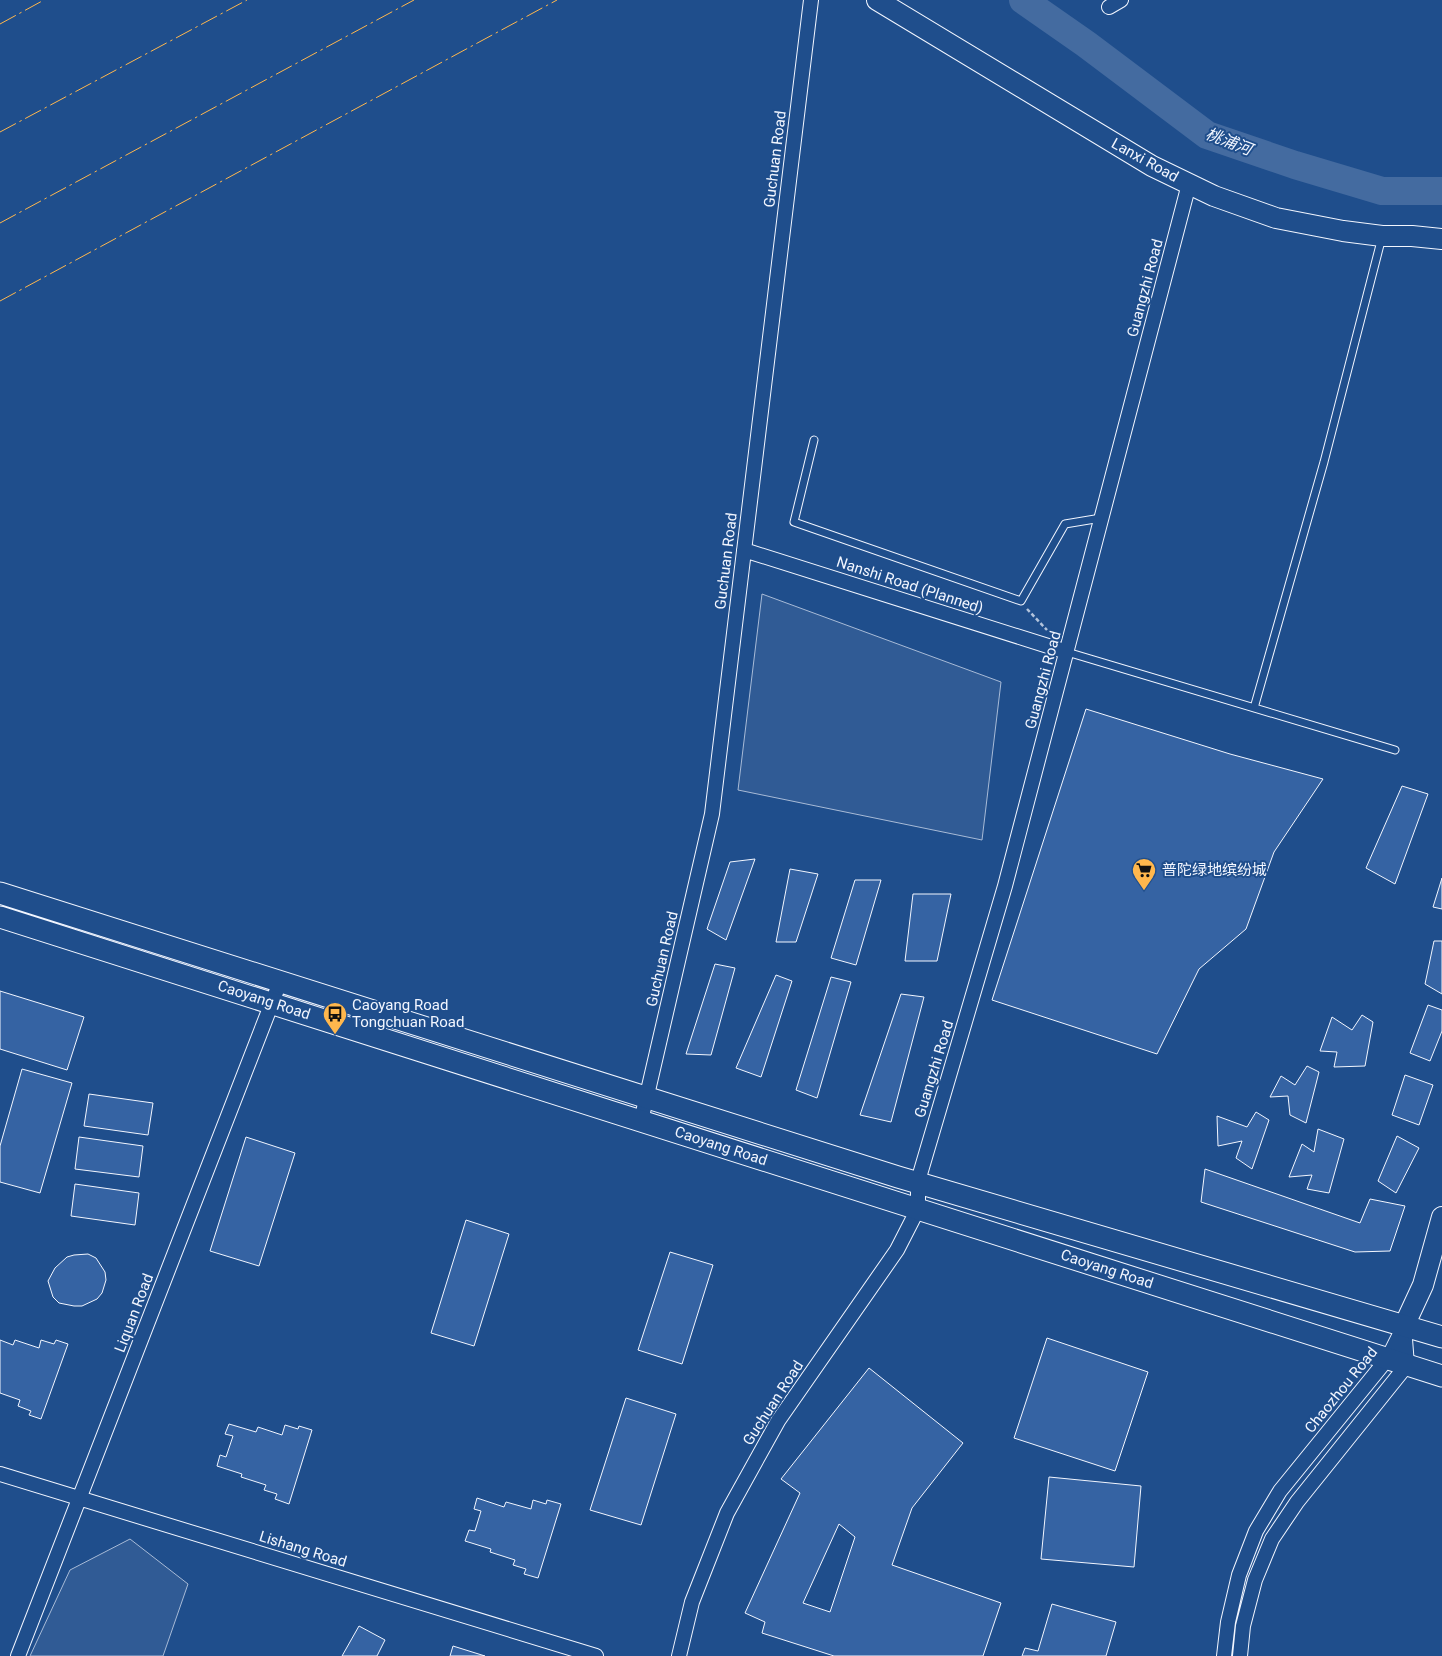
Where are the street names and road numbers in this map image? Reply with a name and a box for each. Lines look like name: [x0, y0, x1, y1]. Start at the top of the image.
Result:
street label: Guchuan Road: [760, 110, 790, 208]
street label: Lanxi Road: [1108, 134, 1182, 186]
street label: Guangzhi Road: [1123, 237, 1167, 339]
street label: Guchuan Road: [711, 512, 741, 610]
street label: Nanshi Road (Planned): [834, 553, 986, 617]
street label: Guangzhi Road: [1021, 629, 1065, 731]
street label: Guchuan Road: [642, 909, 682, 1009]
street label: Caoyang Road: [215, 977, 313, 1023]
street label: Guangzhi Road: [911, 1018, 957, 1120]
street label: Caoyang Road: [672, 1123, 770, 1169]
street label: Caoyang Road: [1058, 1246, 1156, 1292]
street label: Liquan Road: [111, 1271, 157, 1355]
street label: Chaozhou Road: [1301, 1343, 1381, 1437]
street label: Guchuan Road: [739, 1357, 807, 1449]
street label: Lishang Road: [257, 1527, 349, 1571]

